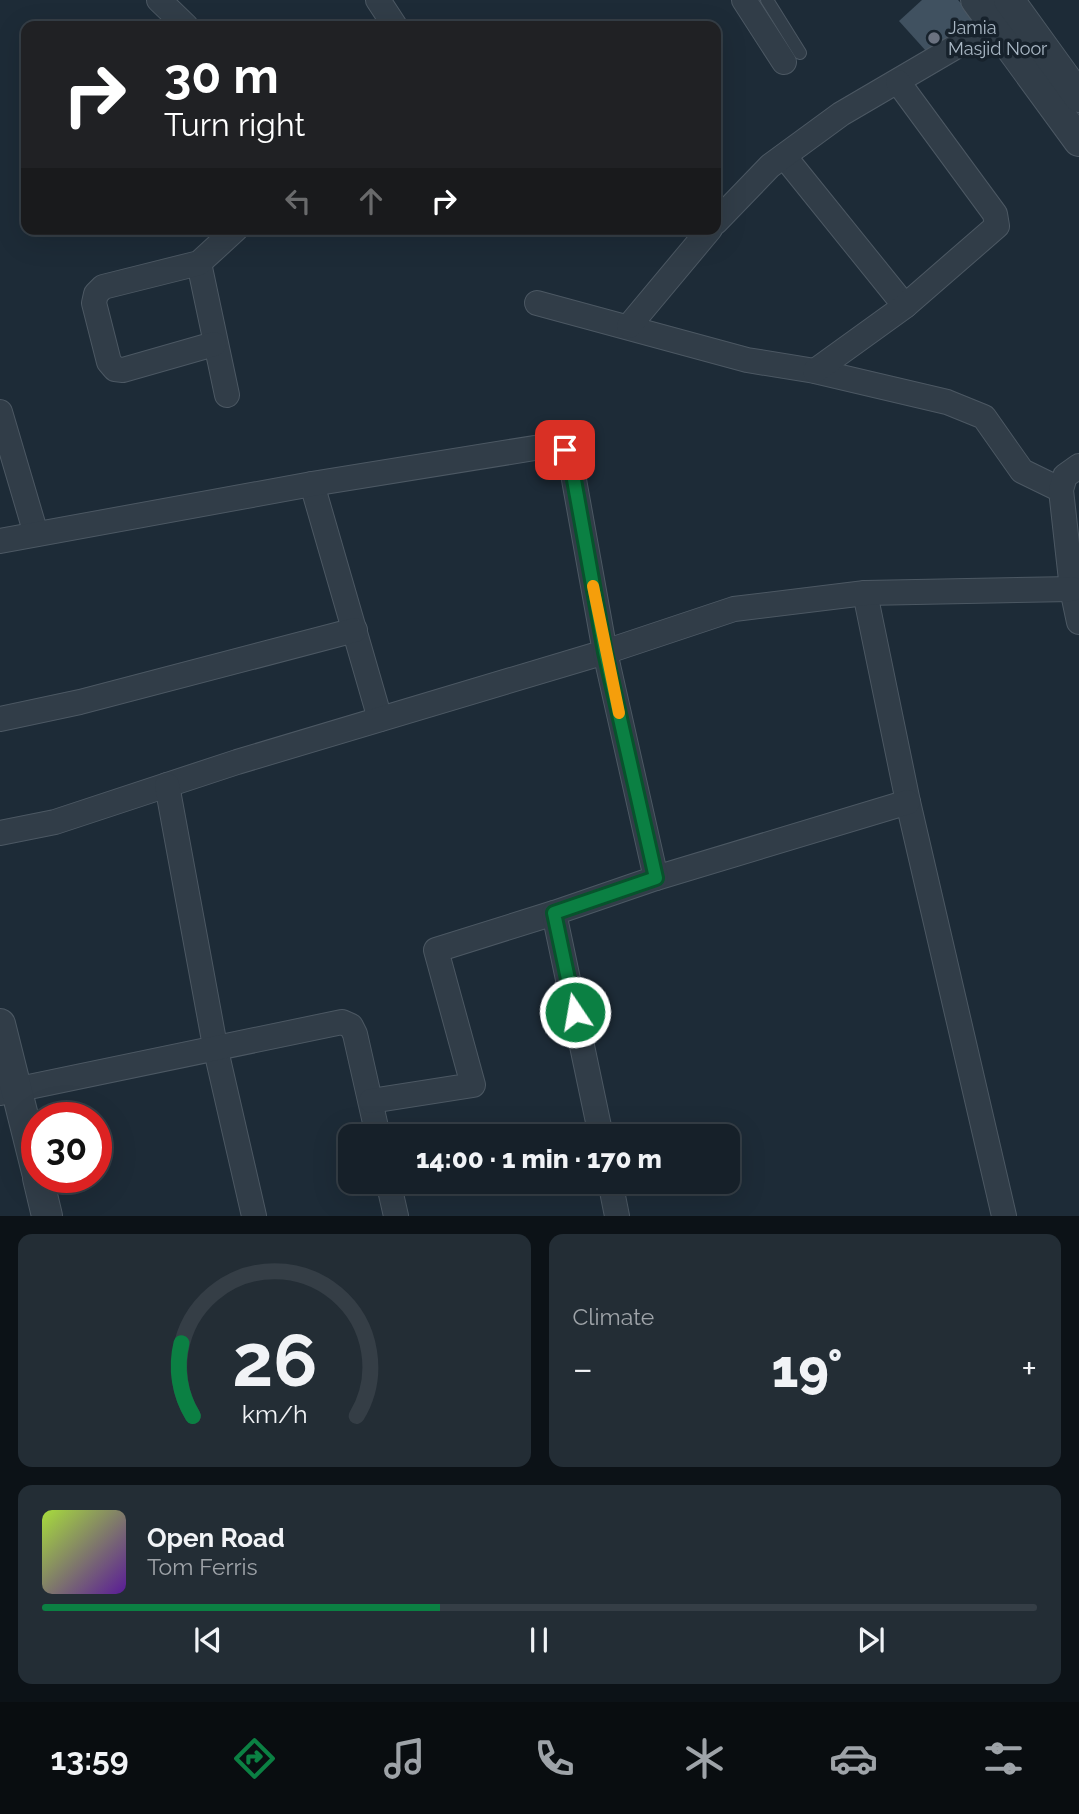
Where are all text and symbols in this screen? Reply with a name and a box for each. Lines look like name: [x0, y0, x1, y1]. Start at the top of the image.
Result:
place label: Jamia Masjid Noor: [948, 17, 1048, 59]
marker: Jamia Masjid Noor: [926, 30, 942, 46]
text: 30 m: [164, 47, 279, 104]
icon: right: [49, 49, 140, 140]
text: Turn right: [164, 106, 305, 143]
icon: left: [279, 182, 317, 220]
icon: ahead: [352, 182, 390, 220]
icon: right: [425, 182, 463, 220]
pin: [535, 420, 595, 480]
icon: arrive: [546, 431, 584, 469]
position arrow: [538, 975, 612, 1049]
speed limit sign: 30: [21, 1102, 112, 1193]
text: 14:00 · 1 min · 170 m: [416, 1144, 662, 1174]
text: Climate: [573, 1303, 654, 1330]
text: 26: [232, 1319, 317, 1404]
text: 19°: [771, 1338, 843, 1399]
text: −: [573, 1346, 593, 1391]
text: +: [1021, 1346, 1037, 1391]
text: km/h: [241, 1399, 307, 1429]
text: Open Road: [147, 1523, 285, 1553]
text: Tom Ferris: [147, 1553, 258, 1580]
icon: previous: [189, 1621, 227, 1659]
icon: pause: [520, 1621, 558, 1659]
icon: next: [852, 1621, 890, 1659]
icon: directions: [230, 1734, 279, 1783]
icon: music: [380, 1734, 429, 1783]
icon: phone: [530, 1734, 579, 1783]
icon: climate: [680, 1734, 729, 1783]
icon: car: [829, 1734, 878, 1783]
icon: filters: [979, 1734, 1028, 1783]
text: 13:59: [50, 1740, 129, 1777]

